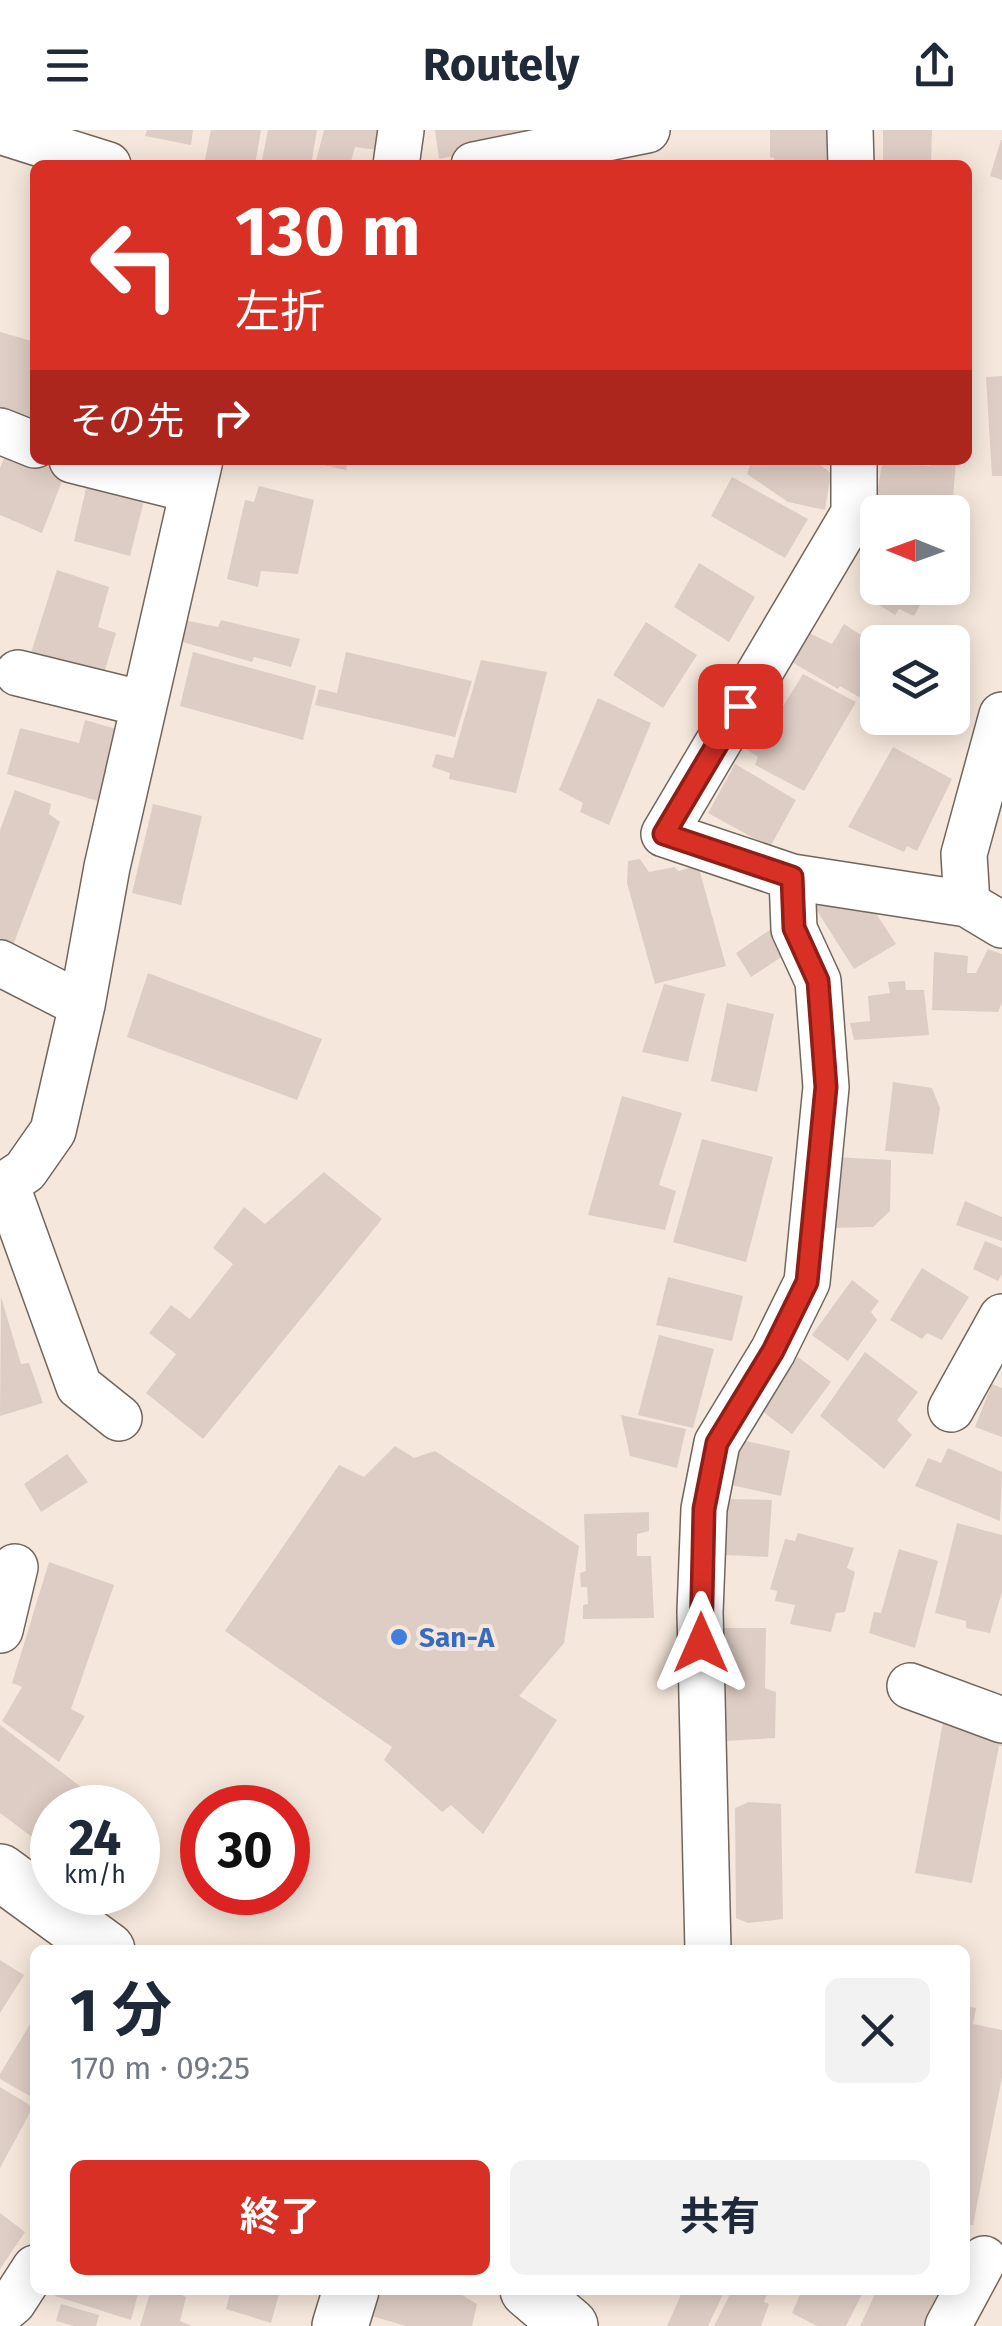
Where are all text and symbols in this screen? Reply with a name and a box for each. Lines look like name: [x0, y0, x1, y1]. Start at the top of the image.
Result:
icon: menu: [40, 38, 95, 93]
text: Routely: [423, 38, 579, 92]
icon: share: [907, 38, 962, 93]
text: 130 m: [235, 190, 421, 274]
icon: left: [70, 200, 200, 330]
text: 左折: [235, 285, 325, 339]
icon: right: [204, 390, 259, 445]
text: その先: [70, 398, 184, 444]
north arrow: [860, 495, 970, 605]
map controls: [860, 495, 970, 735]
button: layers: [860, 625, 970, 735]
pin: [698, 664, 783, 749]
icon: arrive: [713, 679, 768, 734]
position arrow: [649, 1591, 753, 1695]
place label: San-A: [419, 1621, 495, 1654]
marker: San-A: [388, 1626, 410, 1648]
speed limit sign: 30: [180, 1785, 310, 1915]
text: 24: [69, 1808, 121, 1868]
text: km/h: [64, 1860, 126, 1890]
text: 1 分: [70, 1975, 172, 2047]
button: close: [825, 1978, 930, 2083]
text: 170 m · 09:25: [70, 2049, 250, 2087]
button: 終了: [70, 2160, 490, 2275]
button: 共有: [510, 2160, 930, 2275]

